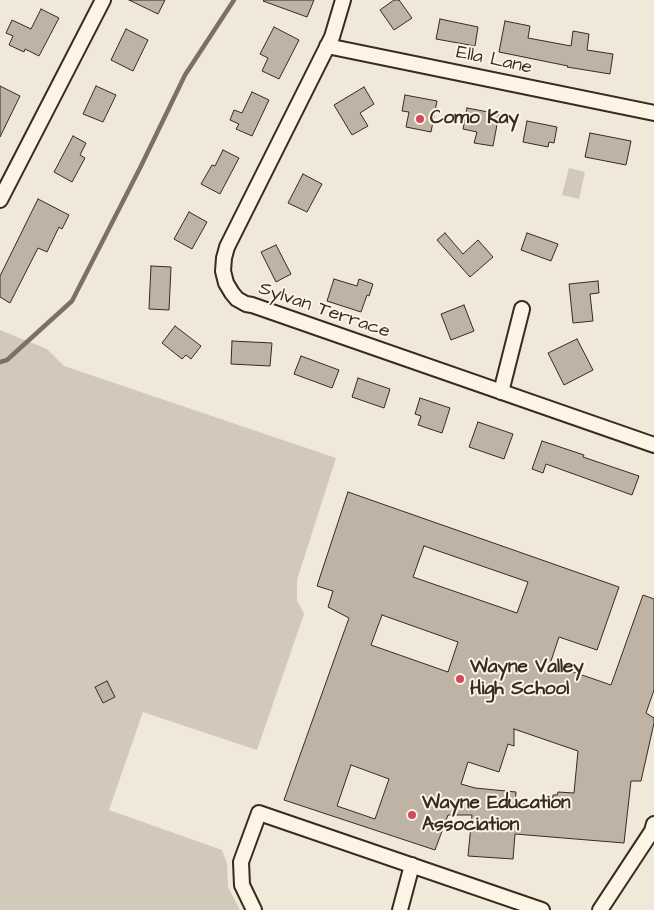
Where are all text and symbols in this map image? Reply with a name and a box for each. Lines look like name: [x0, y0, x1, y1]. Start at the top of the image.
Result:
street label: Ella Lane: [454, 42, 534, 80]
place label: Como Kay: [430, 108, 519, 130]
marker: Como Kay: [414, 113, 426, 125]
street label: Sylvan Terrace: [255, 278, 393, 344]
place label: Wayne Valley High School: [470, 657, 584, 701]
marker: Wayne Valley High School: [454, 673, 466, 685]
place label: Wayne Education Association: [422, 793, 570, 837]
marker: Wayne Education Association: [406, 809, 418, 821]

